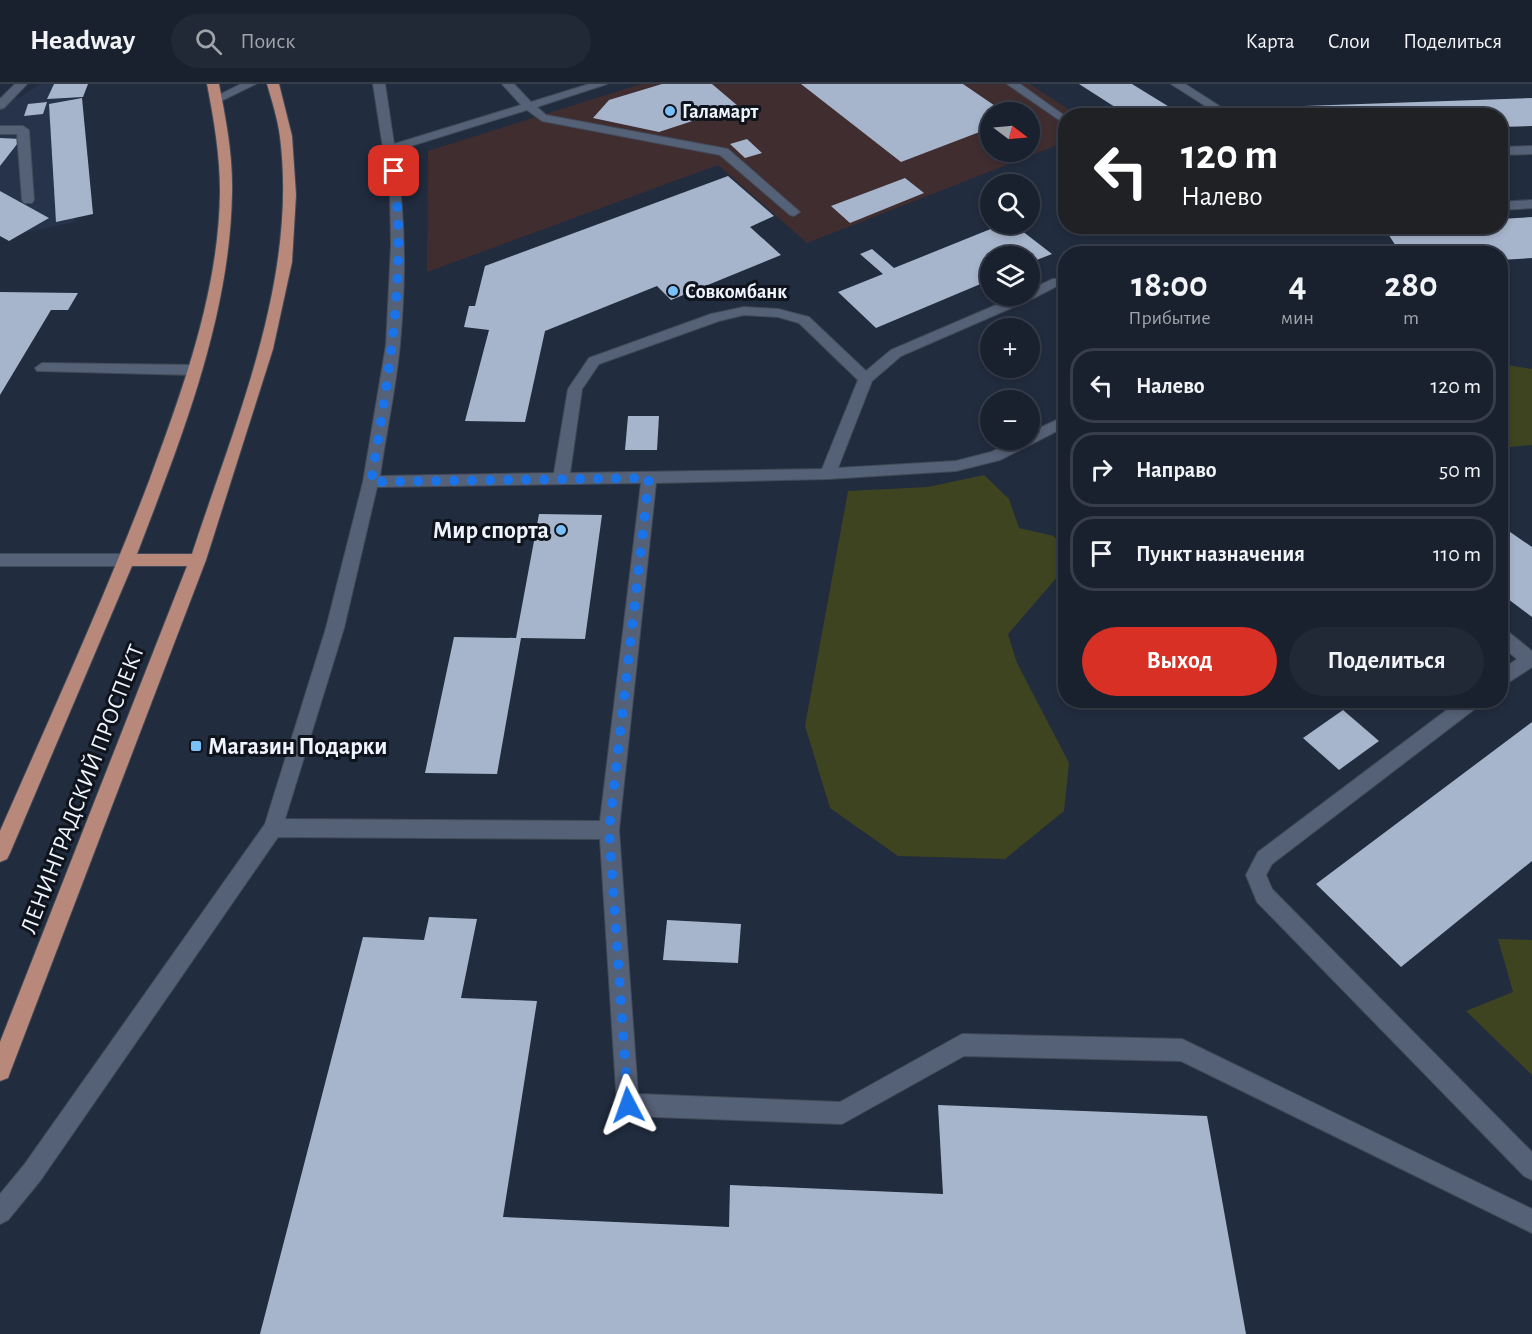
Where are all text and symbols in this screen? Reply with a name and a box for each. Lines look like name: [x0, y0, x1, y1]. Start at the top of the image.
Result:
search box: [171, 14, 591, 68]
icon: search: [192, 25, 225, 58]
text: Headway: [30, 27, 135, 55]
text: Поиск: [240, 30, 295, 52]
text: Карта: [1245, 31, 1295, 52]
text: Слои: [1328, 31, 1370, 52]
text: Поделиться: [1403, 31, 1502, 52]
place label: Галамарт: [682, 102, 759, 122]
north arrow: [980, 102, 1040, 162]
map controls: [980, 102, 1040, 450]
marker: Галамарт: [663, 104, 677, 118]
icon: left: [1082, 132, 1160, 210]
text: 120 m: [1181, 134, 1278, 176]
pin: [368, 145, 419, 196]
icon: arrive: [377, 154, 410, 187]
button: search: [980, 174, 1040, 234]
text: Налево: [1181, 183, 1263, 210]
button: layers: [980, 246, 1040, 306]
text: 18:00: [1131, 267, 1208, 303]
text: 4: [1288, 267, 1307, 303]
text: 280: [1384, 267, 1438, 303]
place label: Совкомбанк: [685, 282, 787, 302]
marker: Совкомбанк: [666, 284, 680, 298]
text: Прибытие: [1128, 308, 1211, 328]
text: мин: [1281, 308, 1314, 328]
text: m: [1403, 308, 1419, 328]
button: +: [980, 318, 1040, 378]
icon: left: [1085, 369, 1118, 402]
text: Налево: [1136, 375, 1205, 397]
text: 120 m: [1431, 375, 1481, 397]
button: −: [980, 390, 1040, 450]
icon: right: [1085, 453, 1118, 486]
text: Направо: [1136, 459, 1217, 481]
text: 50 m: [1439, 459, 1481, 481]
place label: Мир спорта: [433, 519, 549, 543]
marker: Мир спорта: [554, 523, 568, 537]
icon: arrive: [1085, 537, 1118, 570]
text: Пункт назначения: [1136, 543, 1305, 565]
text: 110 m: [1433, 543, 1481, 565]
button: Выход: [1082, 627, 1277, 696]
button: Поделиться: [1289, 627, 1484, 696]
street label: ЛЕНИНГРАДСКИЙ ПРОСПЕКТ: [17, 641, 149, 937]
place label: Магазин Подарки: [208, 735, 388, 759]
marker: Магазин Подарки: [189, 739, 203, 753]
position arrow: [596, 1073, 660, 1137]

